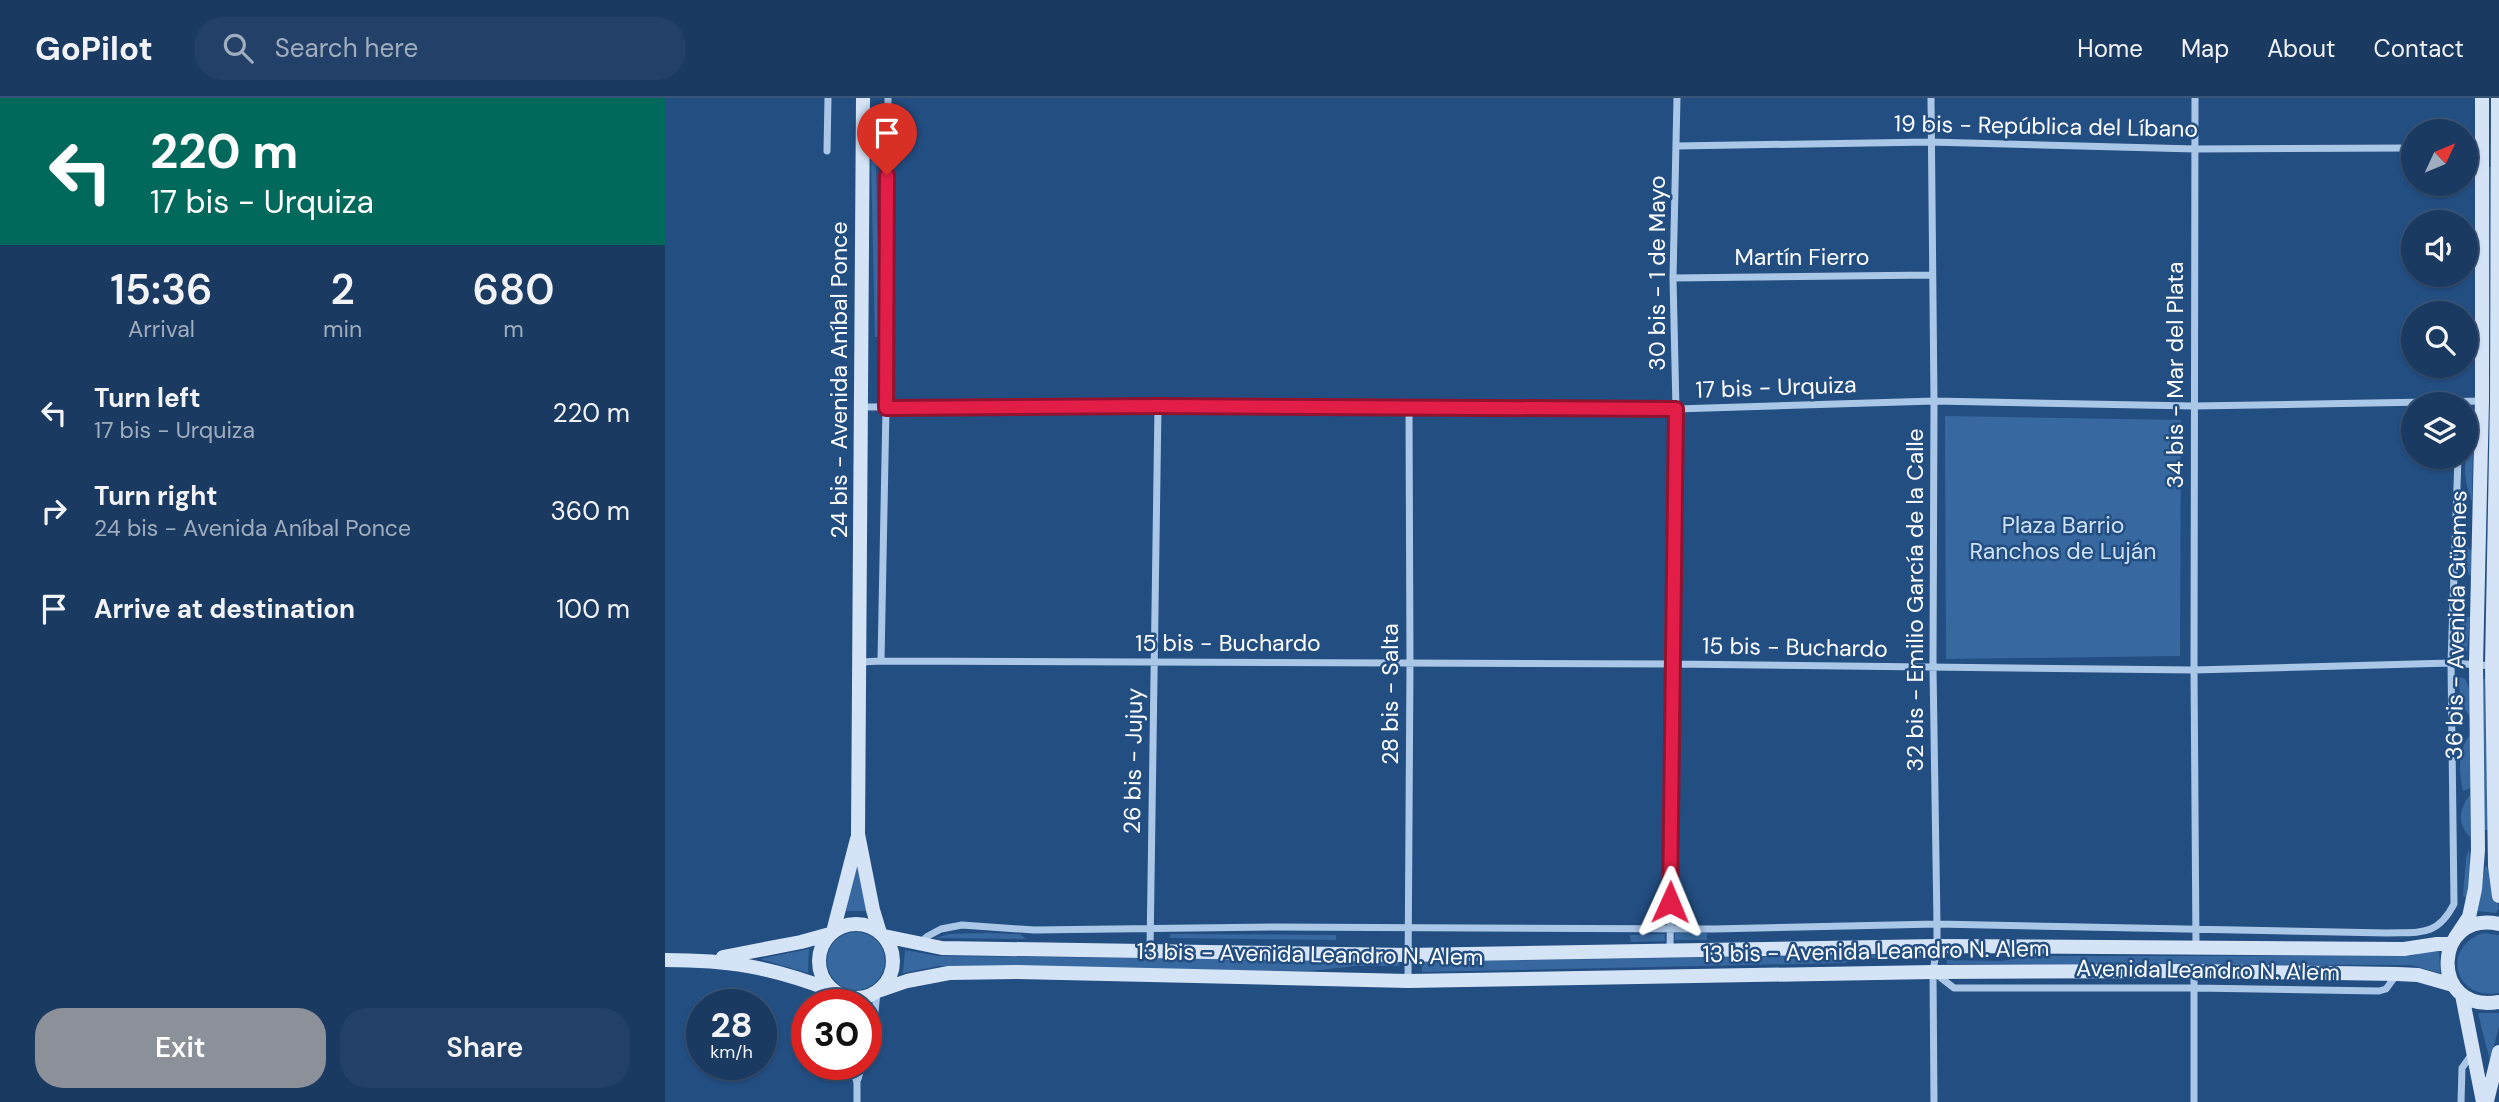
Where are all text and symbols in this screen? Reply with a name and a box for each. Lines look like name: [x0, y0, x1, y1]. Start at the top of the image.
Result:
search box: [195, 17, 685, 80]
text: GoPilot: [35, 27, 153, 70]
icon: search: [219, 29, 257, 67]
text: Search here: [275, 31, 418, 65]
text: Home: [2077, 33, 2143, 64]
text: Map: [2181, 33, 2229, 64]
text: About: [2267, 33, 2336, 64]
text: Contact: [2374, 33, 2464, 64]
pin: [857, 103, 917, 175]
street label: 19 bis - República del Líbano: [1894, 108, 2198, 144]
icon: arrive: [868, 114, 906, 152]
text: 220 m: [150, 119, 298, 183]
north arrow: [2401, 119, 2478, 196]
map controls: [2401, 119, 2478, 469]
icon: left: [35, 126, 126, 217]
street label: 30 bis - 1 de Mayo: [1642, 175, 1672, 371]
text: 17 bis - Urquiza: [150, 181, 374, 223]
button: sound: [2401, 210, 2478, 287]
street label: 24 bis - Avenida Aníbal Ponce: [824, 221, 854, 539]
street label: Martín Fierro: [1735, 242, 1869, 272]
street label: 34 bis - Mar del Plata: [2160, 261, 2190, 489]
text: 15:36: [110, 262, 213, 317]
text: 2: [330, 262, 355, 317]
text: 680: [473, 262, 555, 317]
button: search: [2401, 301, 2478, 378]
text: Arrival: [128, 314, 195, 344]
text: min: [323, 314, 362, 344]
text: m: [503, 314, 524, 344]
street label: 17 bis - Urquiza: [1695, 369, 1857, 405]
text: Turn left: [94, 381, 201, 415]
button: layers: [2401, 392, 2478, 469]
icon: left: [35, 394, 73, 432]
text: 220 m: [552, 396, 630, 430]
text: 17 bis - Urquiza: [94, 415, 255, 445]
street label: 32 bis - Emilio García de la Calle: [1900, 428, 1930, 772]
text: Turn right: [94, 479, 218, 513]
street label: 36 bis - Avenida Güemes: [2439, 490, 2473, 760]
icon: right: [35, 492, 73, 530]
text: 360 m: [550, 494, 630, 528]
park label: Plaza Barrio Ranchos de Luján: [1970, 510, 2156, 566]
text: 24 bis - Avenida Aníbal Ponce: [94, 513, 411, 543]
icon: arrive: [35, 590, 73, 628]
text: Arrive at destination: [94, 592, 355, 626]
text: 100 m: [556, 592, 630, 626]
street label: 28 bis - Salta: [1375, 623, 1405, 765]
street label: 15 bis - Buchardo: [1135, 628, 1321, 658]
street label: 15 bis - Buchardo: [1702, 630, 1888, 664]
street label: 26 bis - Jujuy: [1117, 687, 1149, 834]
position arrow: [1633, 865, 1707, 939]
street label: 13 bis - Avenida Leandro N. Alem: [1702, 933, 2050, 969]
street label: 13 bis - Avenida Leandro N. Alem: [1136, 936, 1484, 972]
street label: Avenida Leandro N. Alem: [2076, 953, 2340, 987]
speed limit sign: 30: [791, 989, 882, 1080]
text: 28: [710, 1002, 753, 1048]
button: Exit: [35, 1008, 326, 1088]
button: Share: [340, 1008, 630, 1088]
text: km/h: [710, 1040, 753, 1064]

